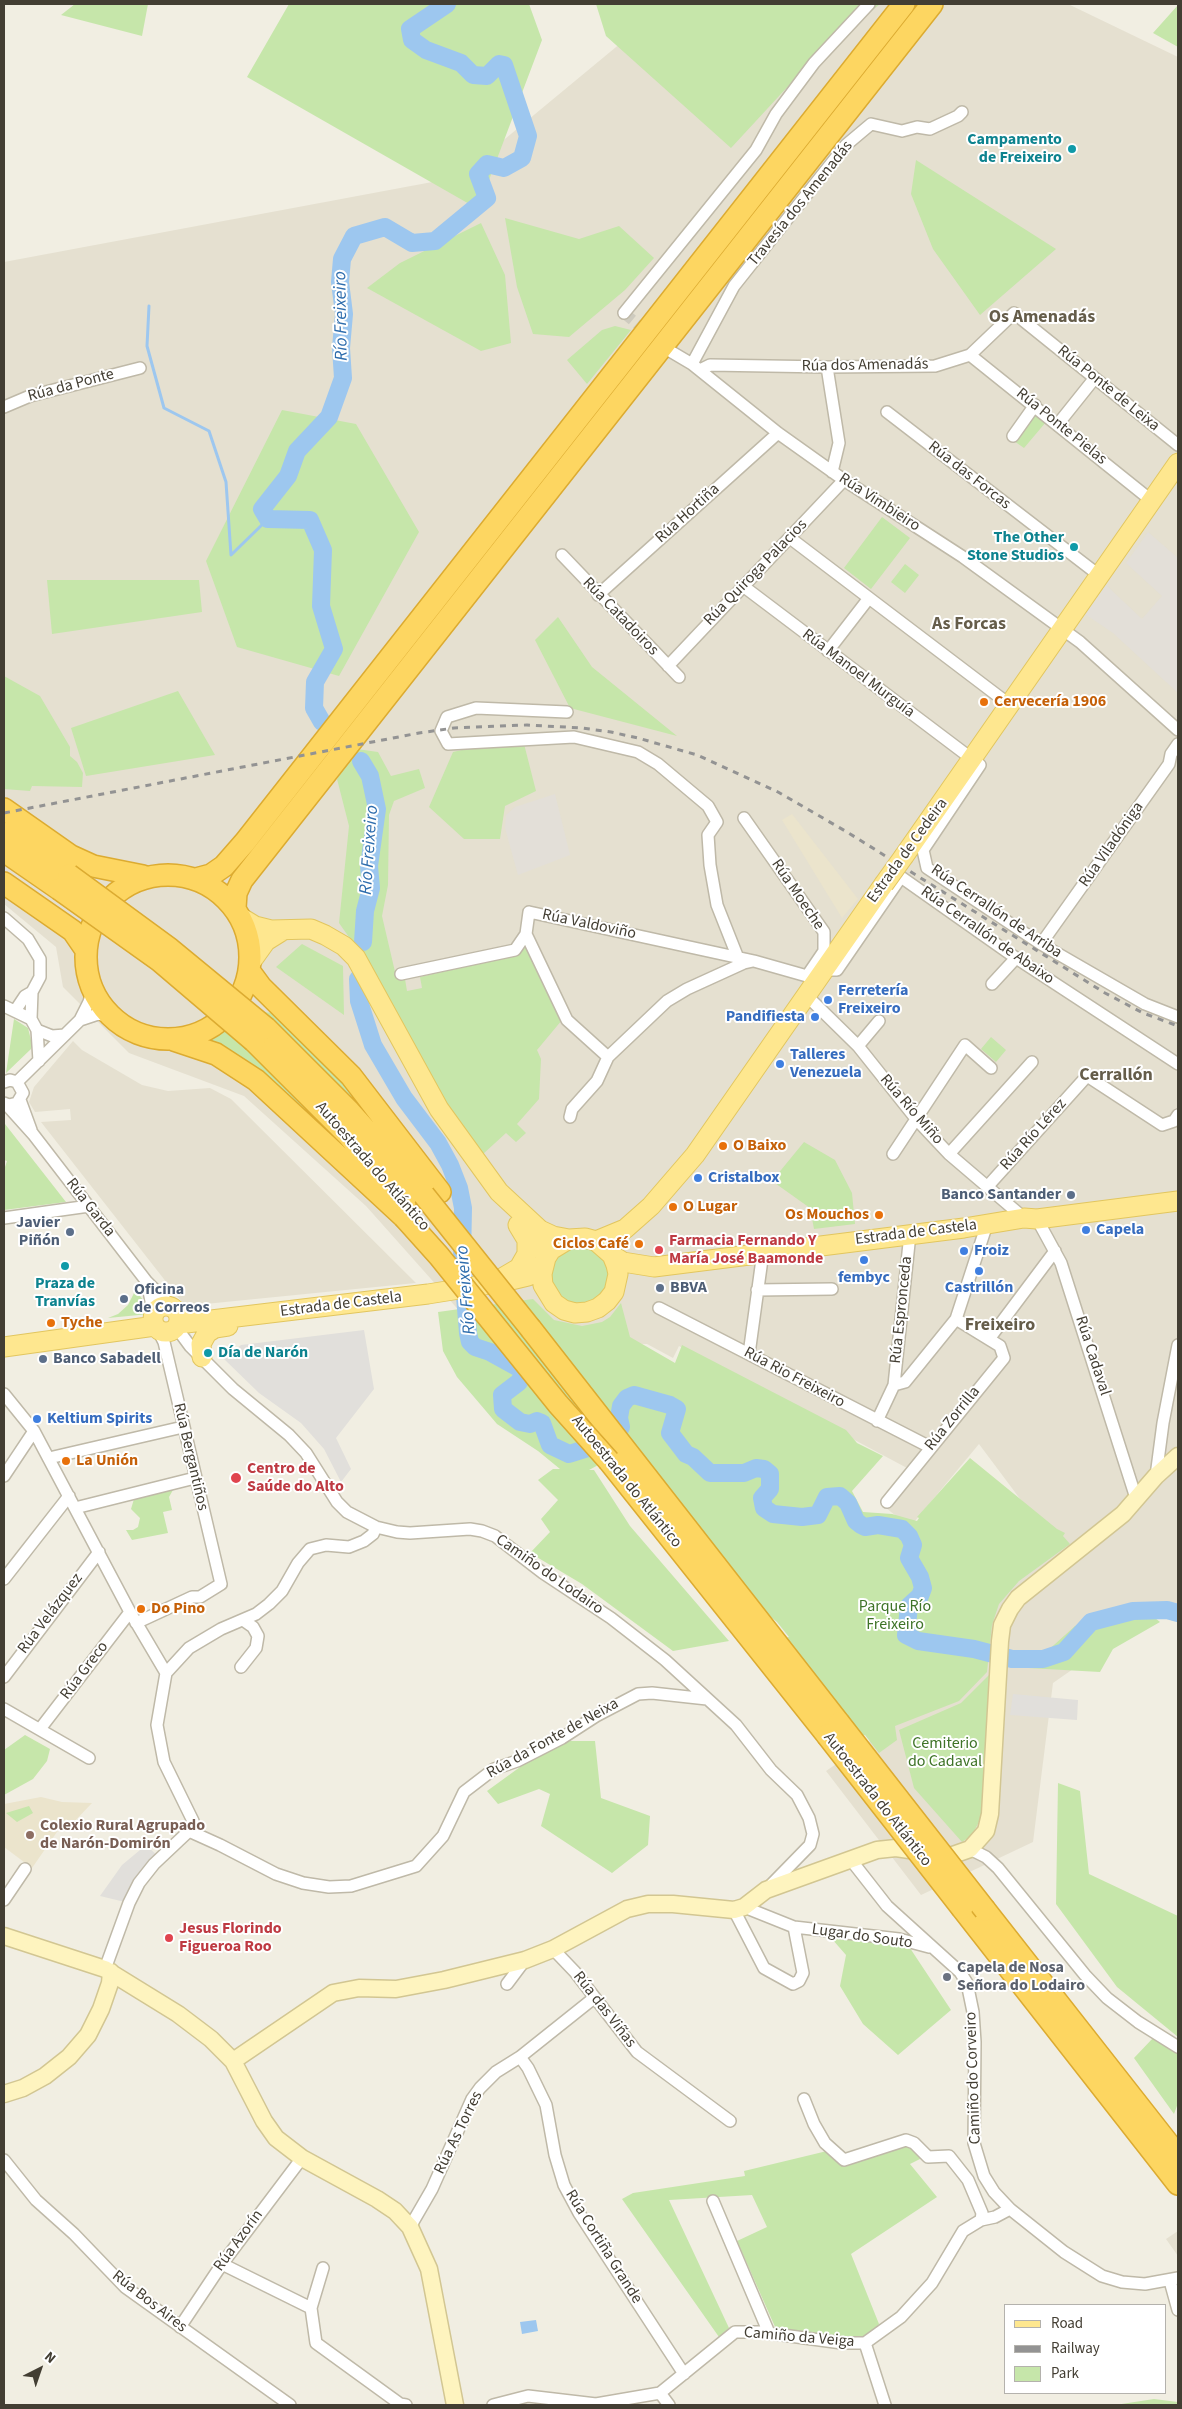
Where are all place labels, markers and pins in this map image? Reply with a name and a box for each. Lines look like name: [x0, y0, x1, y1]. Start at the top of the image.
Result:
place label: Campamento de Freixeiro: [967, 130, 1062, 168]
marker: Campamento de Freixeiro: [1066, 143, 1078, 155]
place label: The Other Stone Studios: [967, 528, 1064, 566]
marker: The Other Stone Studios: [1068, 541, 1080, 553]
place label: Cervecería 1906: [994, 692, 1106, 712]
marker: Cervecería 1906: [978, 696, 990, 708]
place label: Ferretería Freixeiro: [838, 981, 908, 1019]
marker: Ferretería Freixeiro: [822, 994, 834, 1006]
place label: Pandifiesta: [726, 1007, 805, 1027]
marker: Pandifiesta: [809, 1011, 821, 1023]
place label: Talleres Venezuela: [790, 1045, 862, 1083]
marker: Talleres Venezuela: [774, 1058, 786, 1070]
place label: O Baixo: [733, 1136, 786, 1156]
marker: O Baixo: [717, 1140, 729, 1152]
place label: Cristalbox: [708, 1168, 780, 1188]
marker: Cristalbox: [692, 1172, 704, 1184]
place label: Banco Santander: [941, 1185, 1061, 1205]
marker: Banco Santander: [1065, 1189, 1077, 1201]
place label: O Lugar: [683, 1197, 737, 1217]
marker: O Lugar: [667, 1201, 679, 1213]
place label: Os Mouchos: [785, 1205, 869, 1225]
marker: Os Mouchos: [873, 1209, 885, 1221]
place label: Javier Piñón: [16, 1213, 60, 1251]
place label: Capela: [1096, 1220, 1144, 1240]
marker: Capela: [1080, 1224, 1092, 1236]
marker: Javier Piñón: [64, 1226, 76, 1238]
place label: Farmacia Fernando Y María José Baamonde: [669, 1231, 823, 1269]
place label: Ciclos Café: [553, 1234, 629, 1254]
marker: Ciclos Café: [633, 1238, 645, 1250]
place label: Froiz: [974, 1241, 1009, 1261]
marker: Farmacia Fernando Y María José Baamonde: [653, 1244, 665, 1256]
marker: Froiz: [958, 1245, 970, 1257]
marker: fembyc: [858, 1254, 870, 1266]
marker: Praza de Tranvías: [59, 1260, 71, 1272]
marker: Castrillón: [973, 1265, 985, 1277]
place label: fembyc: [838, 1268, 890, 1288]
place label: Praza de Tranvías: [35, 1274, 95, 1312]
place label: BBVA: [670, 1278, 707, 1298]
place label: Castrillón: [945, 1278, 1013, 1298]
place label: Oficina de Correos: [134, 1280, 210, 1318]
marker: BBVA: [654, 1282, 666, 1294]
marker: Oficina de Correos: [118, 1293, 130, 1305]
place label: Tyche: [61, 1313, 103, 1333]
marker: Tyche: [45, 1317, 57, 1329]
place label: Día de Narón: [218, 1343, 308, 1363]
marker: Día de Narón: [202, 1347, 214, 1359]
place label: Banco Sabadell: [53, 1349, 161, 1369]
marker: Banco Sabadell: [37, 1353, 49, 1365]
place label: Keltium Spirits: [47, 1409, 152, 1429]
marker: Keltium Spirits: [31, 1413, 43, 1425]
place label: La Unión: [76, 1451, 138, 1471]
marker: La Unión: [60, 1455, 72, 1467]
place label: Centro de Saúde do Alto: [247, 1459, 344, 1497]
marker: Centro de Saúde do Alto: [229, 1471, 243, 1485]
place label: Do Pino: [151, 1599, 205, 1619]
marker: Do Pino: [135, 1603, 147, 1615]
place label: Colexio Rural Agrupado de Narón-Domirón: [40, 1816, 205, 1854]
marker: Colexio Rural Agrupado de Narón-Domirón: [24, 1829, 36, 1841]
place label: Jesus Florindo Figueroa Roo: [179, 1919, 282, 1957]
marker: Jesus Florindo Figueroa Roo: [163, 1932, 175, 1944]
place label: Capela de Nosa Señora do Lodairo: [957, 1958, 1085, 1996]
marker: Capela de Nosa Señora do Lodairo: [941, 1971, 953, 1983]

